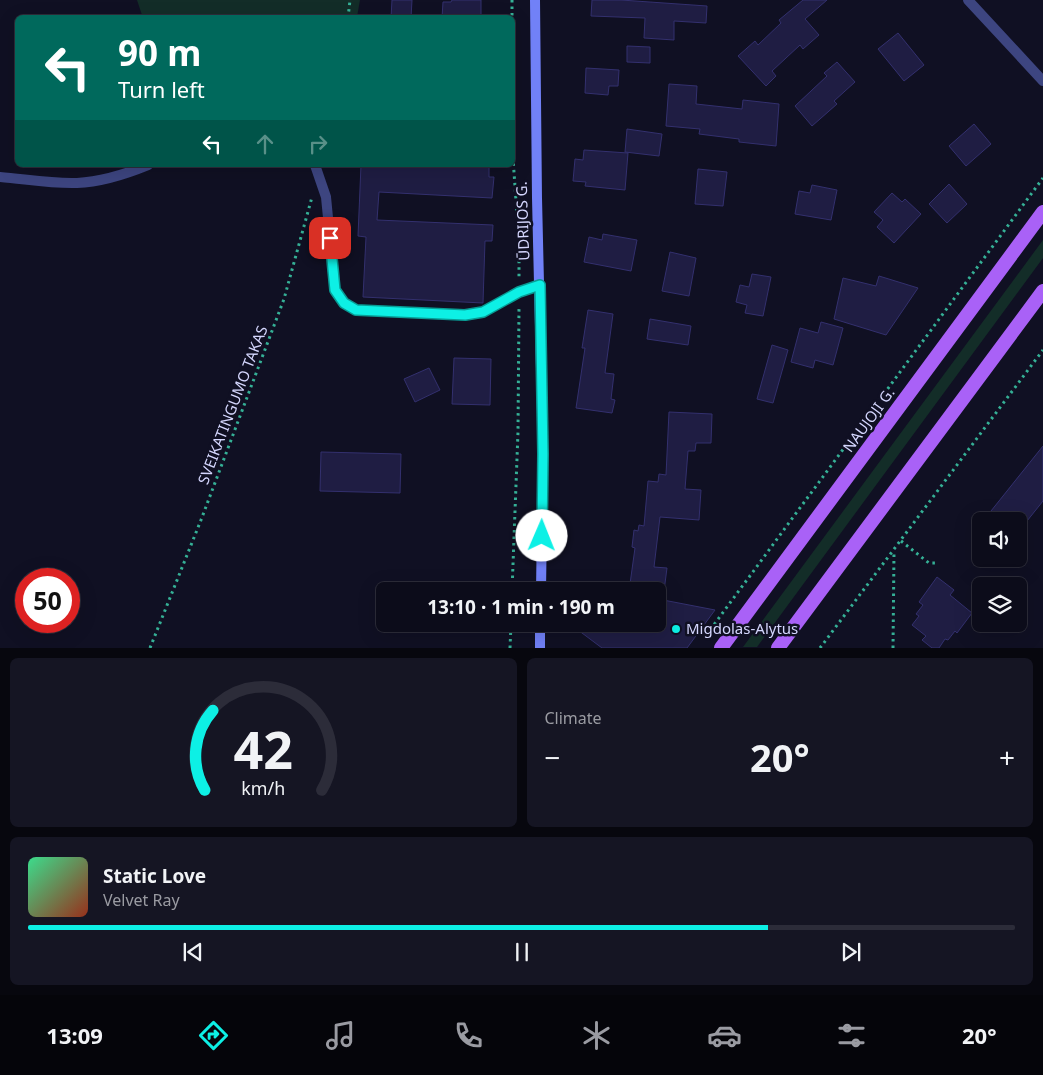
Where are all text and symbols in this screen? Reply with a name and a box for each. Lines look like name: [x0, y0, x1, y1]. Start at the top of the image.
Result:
text: 90 m: [118, 29, 201, 76]
icon: left: [35, 35, 100, 100]
text: Turn left: [118, 74, 205, 104]
icon: left: [198, 130, 226, 158]
icon: ahead: [251, 130, 279, 158]
icon: right: [304, 130, 332, 158]
street label: ŪDRIJOS G.: [511, 181, 533, 261]
pin: [309, 217, 351, 259]
icon: arrive: [316, 224, 344, 252]
street label: SVEIKATINGUMO TAKAS: [193, 322, 272, 487]
street label: NAUJOJI G.: [838, 383, 899, 456]
position arrow: [515, 509, 567, 561]
map controls: [972, 512, 1027, 632]
button: sound: [972, 512, 1027, 567]
speed limit sign: 50: [15, 568, 80, 633]
button: layers: [972, 577, 1027, 632]
text: 13:10 · 1 min · 190 m: [427, 594, 615, 620]
place label: Migdolas-Alytus: [686, 618, 798, 638]
marker: Migdolas-Alytus: [670, 623, 682, 635]
text: Climate: [545, 707, 602, 729]
text: 42: [234, 713, 293, 784]
text: 20°: [750, 731, 810, 783]
text: −: [545, 738, 561, 776]
text: +: [999, 738, 1015, 776]
text: km/h: [241, 776, 285, 800]
text: Static Love: [103, 863, 206, 889]
text: Velvet Ray: [103, 889, 180, 911]
icon: previous: [179, 938, 207, 966]
icon: pause: [508, 938, 536, 966]
icon: next: [837, 938, 865, 966]
icon: directions: [196, 1018, 231, 1053]
icon: music: [323, 1018, 358, 1053]
icon: phone: [451, 1018, 486, 1053]
icon: climate: [579, 1018, 614, 1053]
icon: car: [707, 1018, 742, 1053]
icon: filters: [834, 1018, 869, 1053]
text: 13:09: [46, 1020, 103, 1050]
text: 20°: [962, 1020, 997, 1050]

